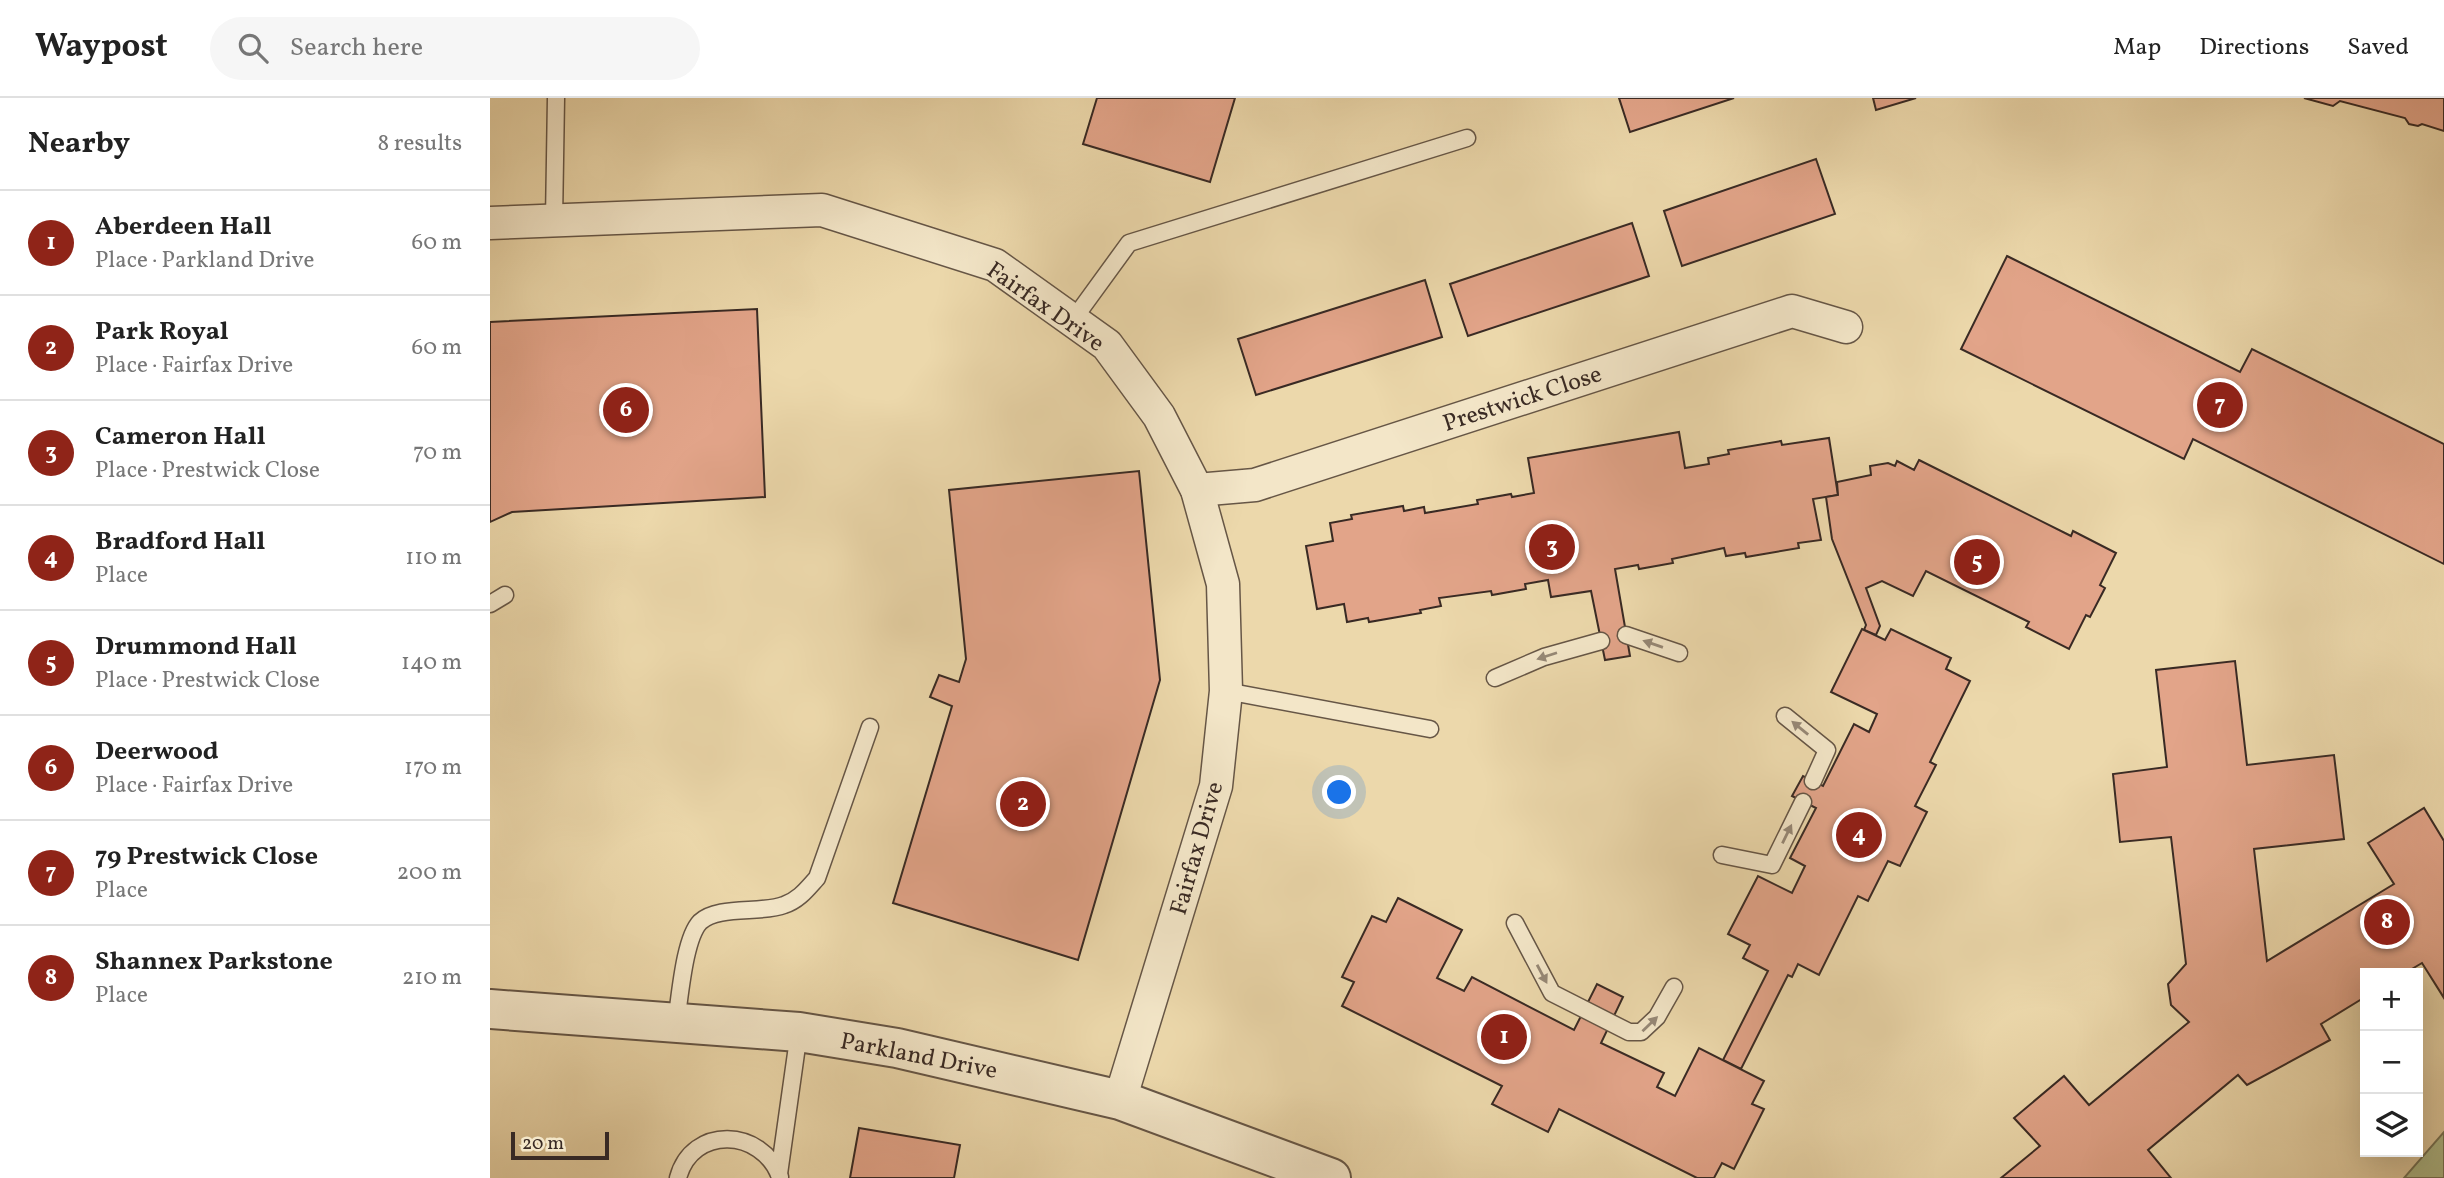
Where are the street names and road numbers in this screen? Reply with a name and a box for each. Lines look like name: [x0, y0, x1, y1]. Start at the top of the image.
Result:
street label: Fairfax Drive: [979, 254, 1111, 361]
street label: Prestwick Close: [1439, 358, 1606, 442]
street label: Fairfax Drive: [1163, 778, 1233, 919]
street label: Parkland Drive: [837, 1025, 1000, 1089]

